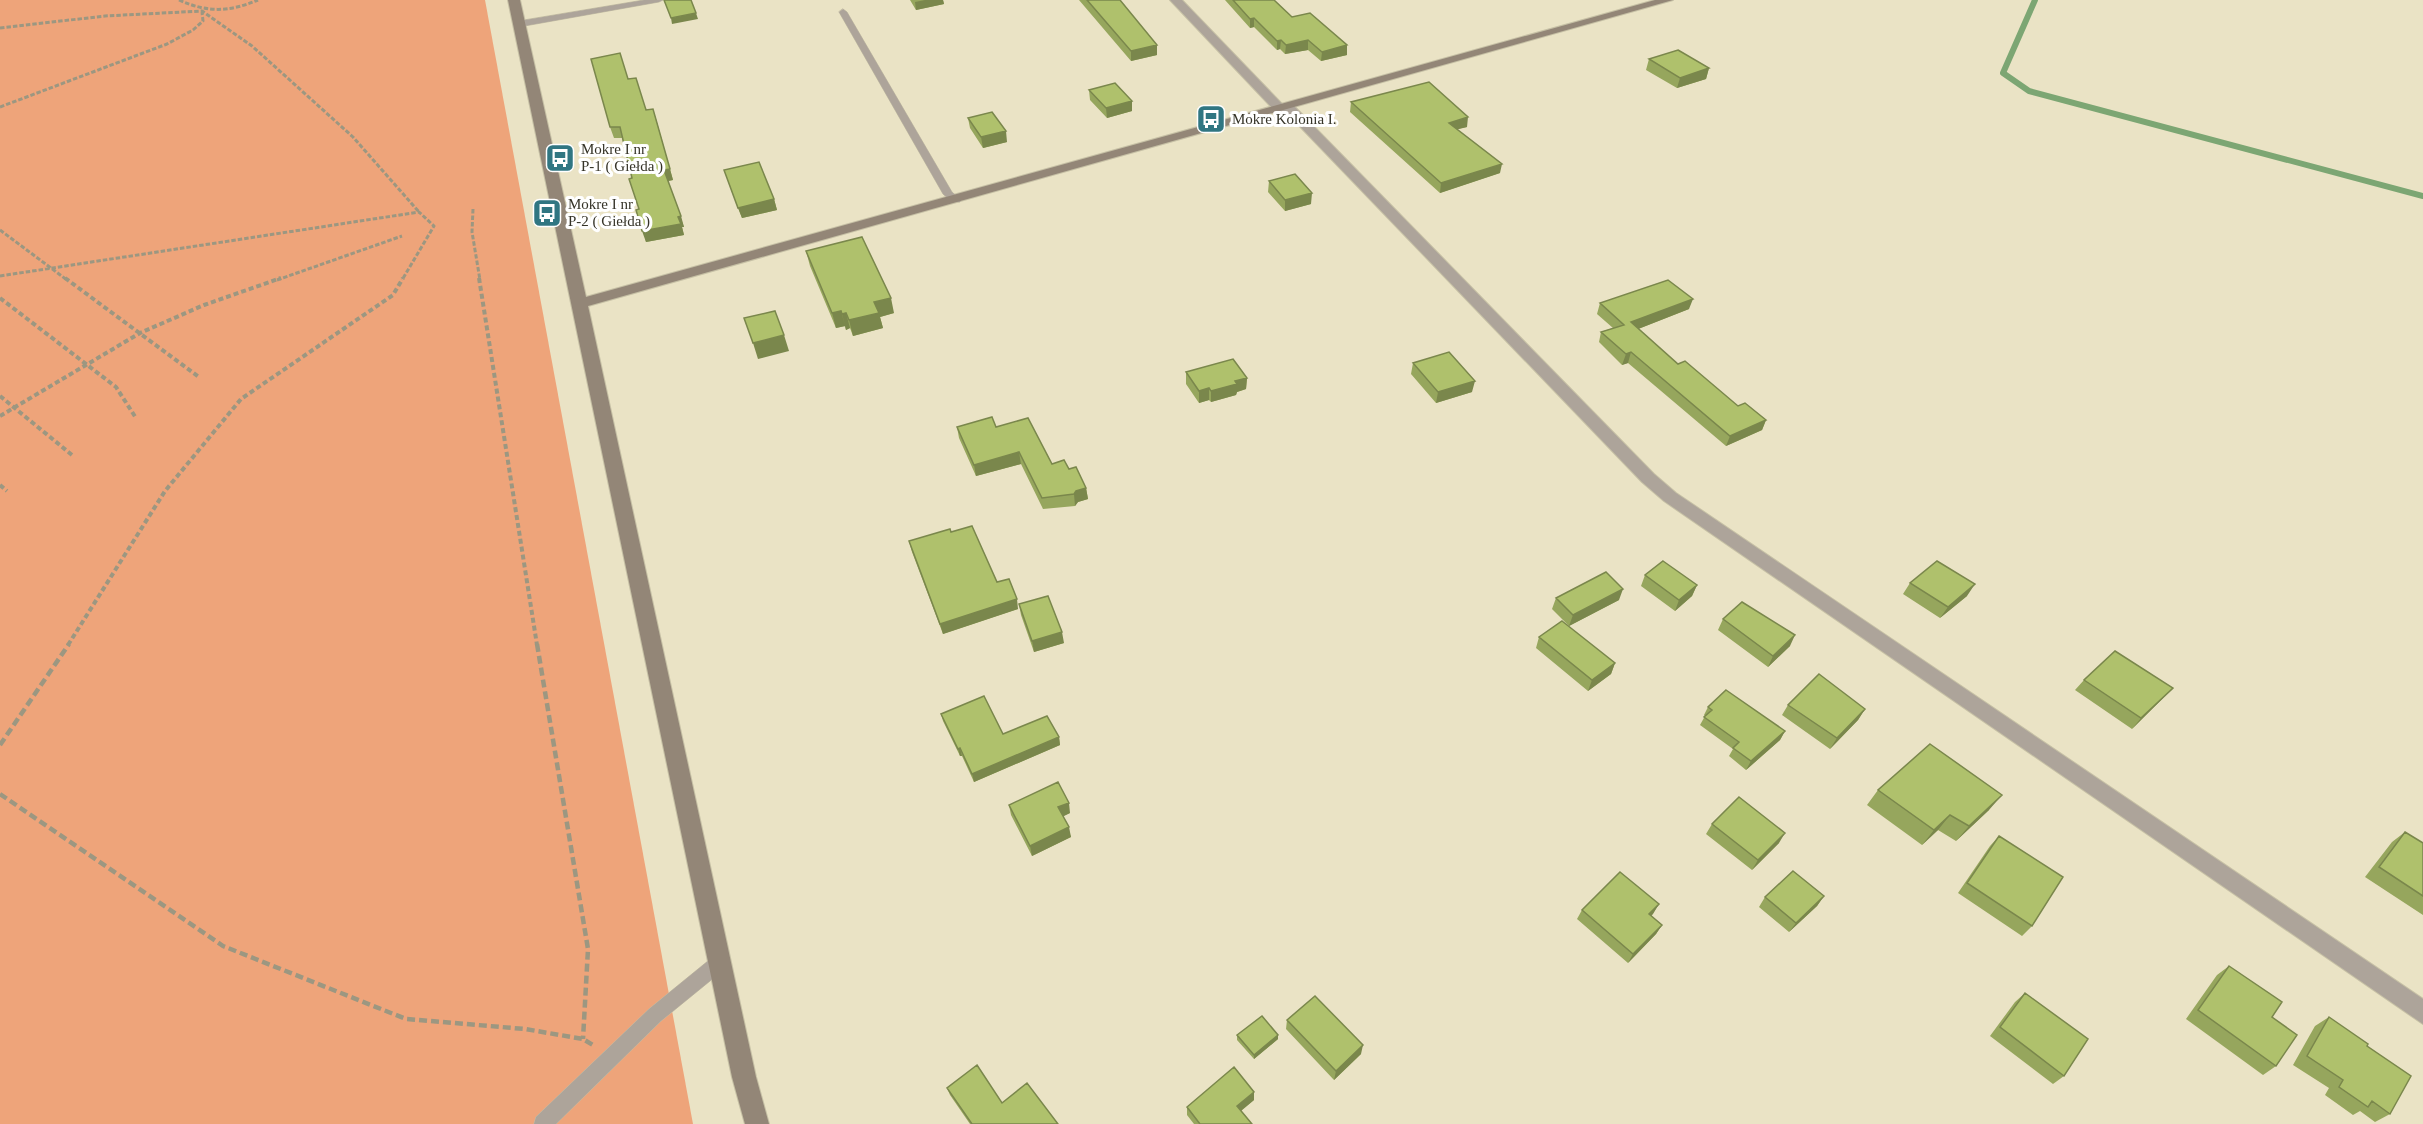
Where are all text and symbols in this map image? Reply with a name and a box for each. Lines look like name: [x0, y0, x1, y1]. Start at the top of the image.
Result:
bus stop icon: Mokre Kolonia I.: [1195, 103, 1227, 135]
place label: Mokre Kolonia I.: [1232, 111, 1337, 127]
place label: Mokre I nr P-1 ( Giełda ): [581, 141, 663, 175]
bus stop icon: Mokre I nr P-1 ( Giełda ): [544, 142, 576, 174]
place label: Mokre I nr P-2 ( Giełda ): [568, 196, 650, 230]
bus stop icon: Mokre I nr P-2 ( Giełda ): [531, 197, 563, 229]

